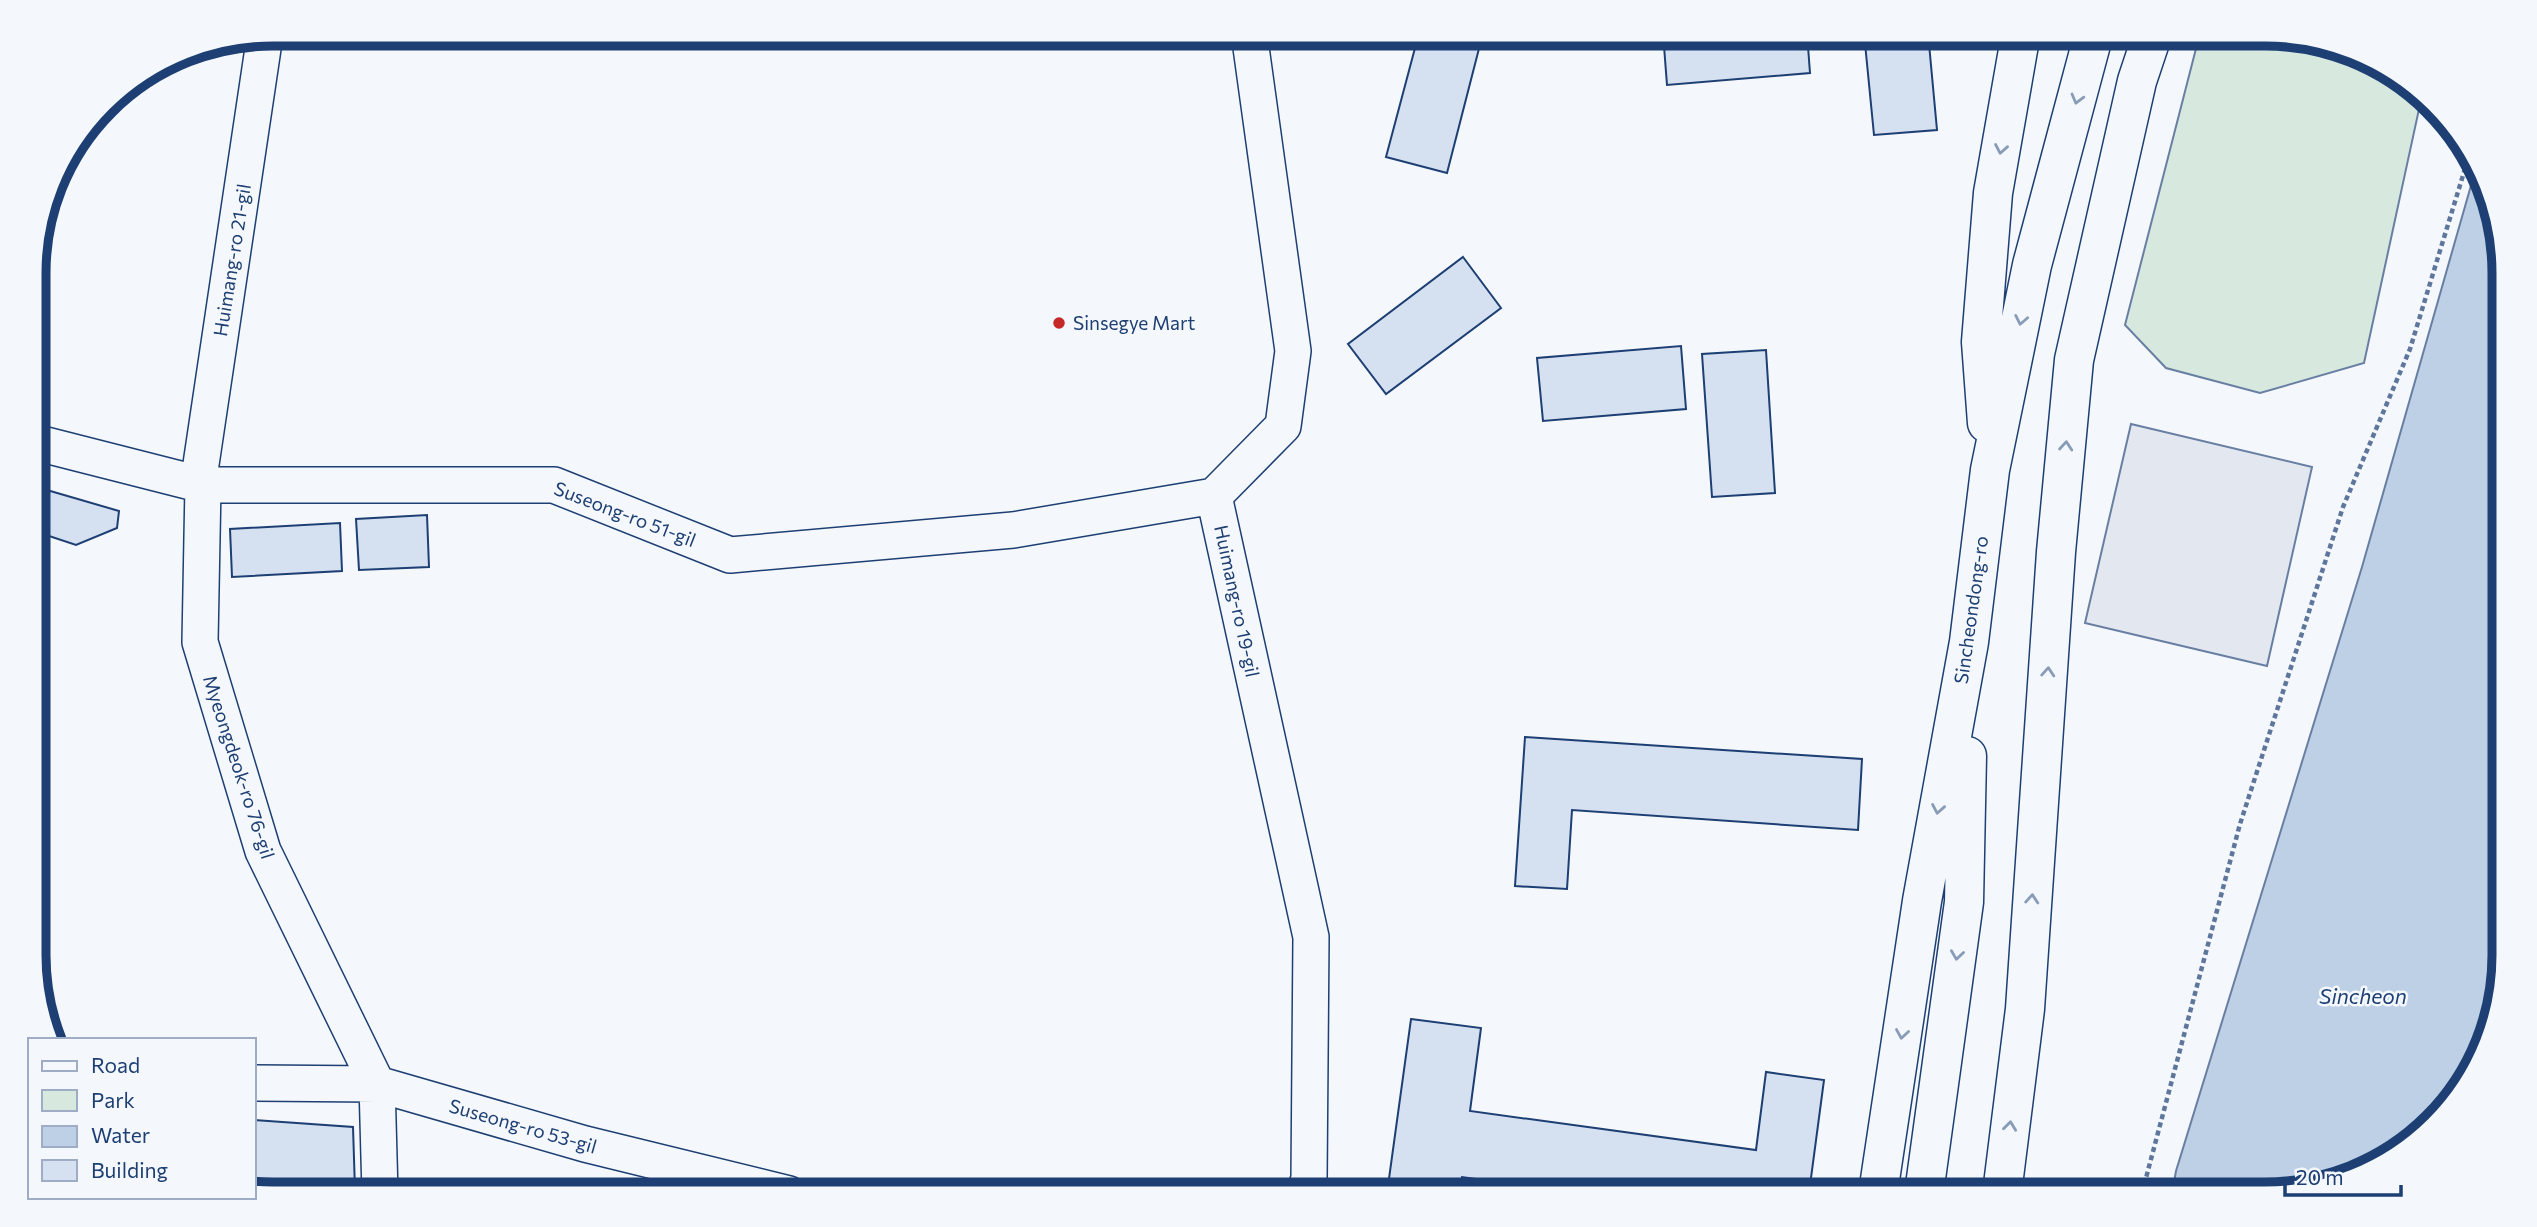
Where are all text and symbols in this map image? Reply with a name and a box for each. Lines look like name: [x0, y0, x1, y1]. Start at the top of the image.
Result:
one-way arrow: [2070, 93, 2085, 105]
one-way arrow: [1994, 143, 2009, 155]
street label: Huimang-ro 21-gil: [208, 182, 255, 338]
place label: Sinsegye Mart: [1073, 311, 1196, 334]
one-way arrow: [2014, 314, 2029, 326]
marker: Sinsegye Mart: [1051, 315, 1067, 331]
one-way arrow: [2058, 440, 2073, 451]
street label: Suseong-ro 51-gil: [551, 476, 699, 551]
street label: Huimang-ro 19-gil: [1210, 523, 1265, 679]
street label: Sincheondong-ro: [1949, 534, 1992, 685]
one-way arrow: [2040, 666, 2055, 677]
street label: Myeongdeok-ro 76-gil: [199, 672, 280, 862]
one-way arrow: [1932, 803, 1947, 815]
one-way arrow: [2024, 893, 2039, 904]
one-way arrow: [1949, 949, 1964, 960]
water label: Sincheon: [2319, 983, 2407, 1008]
one-way arrow: [1894, 1028, 1909, 1040]
legend: [28, 1038, 256, 1199]
text: Road: [91, 1052, 140, 1077]
text: Park: [91, 1087, 135, 1112]
street label: Suseong-ro 53-gil: [447, 1093, 600, 1158]
one-way arrow: [2003, 1120, 2018, 1131]
text: Water: [91, 1122, 150, 1147]
scale bar: [2285, 1154, 2400, 1198]
text: Building: [91, 1157, 168, 1182]
text: 20 m: [2296, 1164, 2344, 1189]

